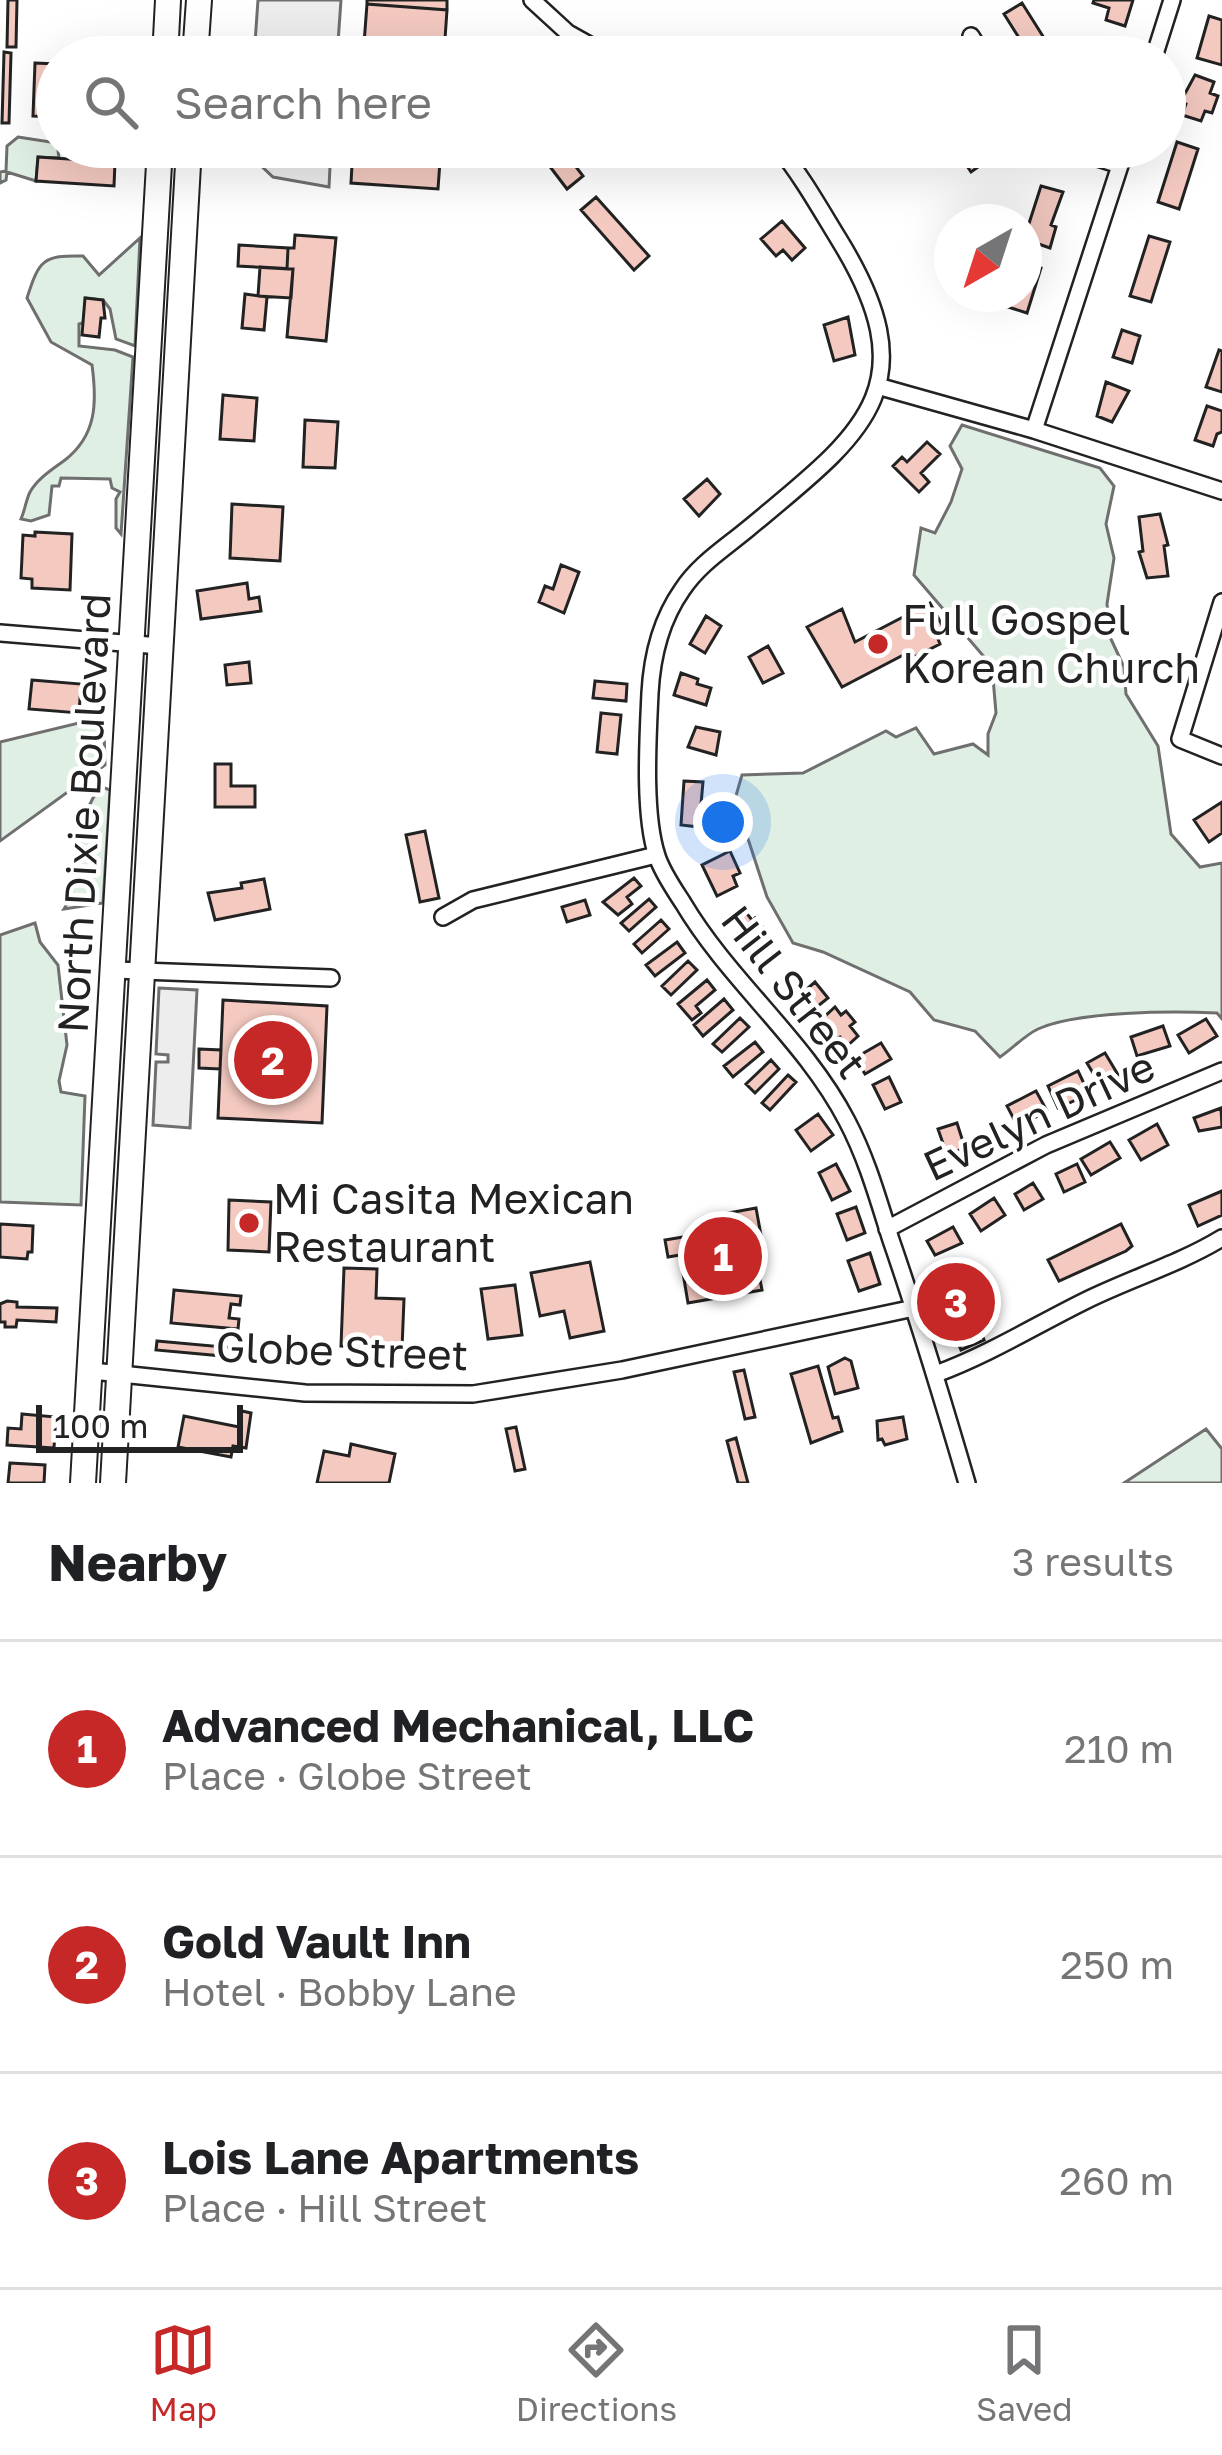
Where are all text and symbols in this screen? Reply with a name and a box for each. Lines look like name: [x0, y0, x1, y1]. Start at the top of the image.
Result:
search box: [36, 36, 1186, 168]
icon: search: [78, 69, 144, 135]
text: Search here: [174, 75, 432, 129]
north arrow: [934, 204, 1042, 312]
street label: North Dixie Boulevard: [47, 592, 119, 1034]
place label: Full Gospel Korean Church: [902, 594, 1200, 692]
marker: Full Gospel Korean Church: [865, 631, 891, 657]
your location: [693, 792, 753, 852]
street label: Hill Street: [712, 895, 878, 1088]
pin: 2: [234, 1015, 312, 1105]
street label: Evelyn Drive: [915, 1040, 1162, 1190]
place label: Mi Casita Mexican Restaurant: [273, 1173, 634, 1271]
marker: Mi Casita Mexican Restaurant: [236, 1210, 262, 1236]
pin: 1: [684, 1211, 762, 1301]
pin: 3: [917, 1257, 995, 1347]
street label: Globe Street: [215, 1321, 469, 1379]
scale bar: [36, 1399, 243, 1452]
text: 100 m: [54, 1406, 148, 1445]
text: Nearby: [48, 1531, 227, 1592]
text: 3 results: [1012, 1538, 1174, 1585]
text: Advanced Mechanical, LLC: [162, 1698, 754, 1752]
text: 1: [77, 1725, 97, 1772]
text: 210 m: [1064, 1725, 1174, 1772]
text: Place · Globe Street: [162, 1752, 532, 1799]
text: Gold Vault Inn: [162, 1914, 471, 1968]
text: 2: [75, 1941, 99, 1988]
text: 250 m: [1060, 1941, 1174, 1988]
text: Hotel · Bobby Lane: [162, 1968, 517, 2015]
text: Lois Lane Apartments: [162, 2130, 639, 2184]
text: 3: [75, 2157, 99, 2204]
text: 260 m: [1059, 2157, 1174, 2204]
text: Place · Hill Street: [162, 2184, 487, 2231]
tab: Map: [150, 2317, 217, 2428]
tab: Directions: [516, 2317, 677, 2428]
tab: Saved: [976, 2317, 1072, 2428]

